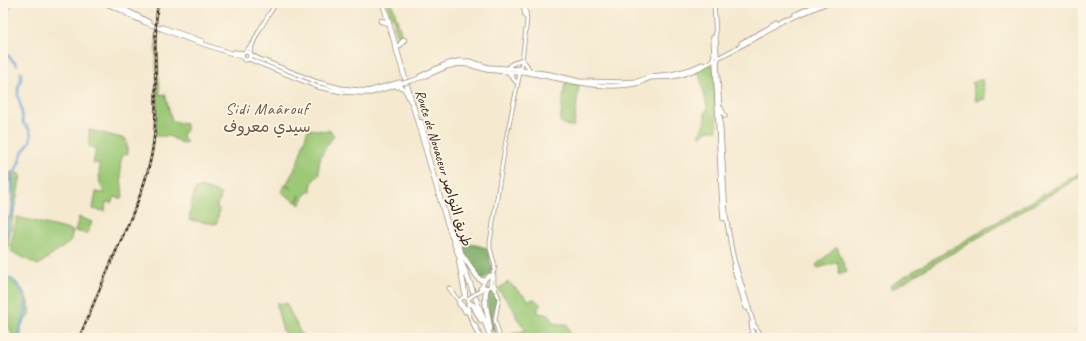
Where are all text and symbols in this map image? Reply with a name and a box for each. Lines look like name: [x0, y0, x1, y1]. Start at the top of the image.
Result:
street label: Route de Nouaceur طريق النواصر: [412, 88, 476, 249]
district label: Sidi Maârouf سيدي معروف: [223, 99, 311, 138]

